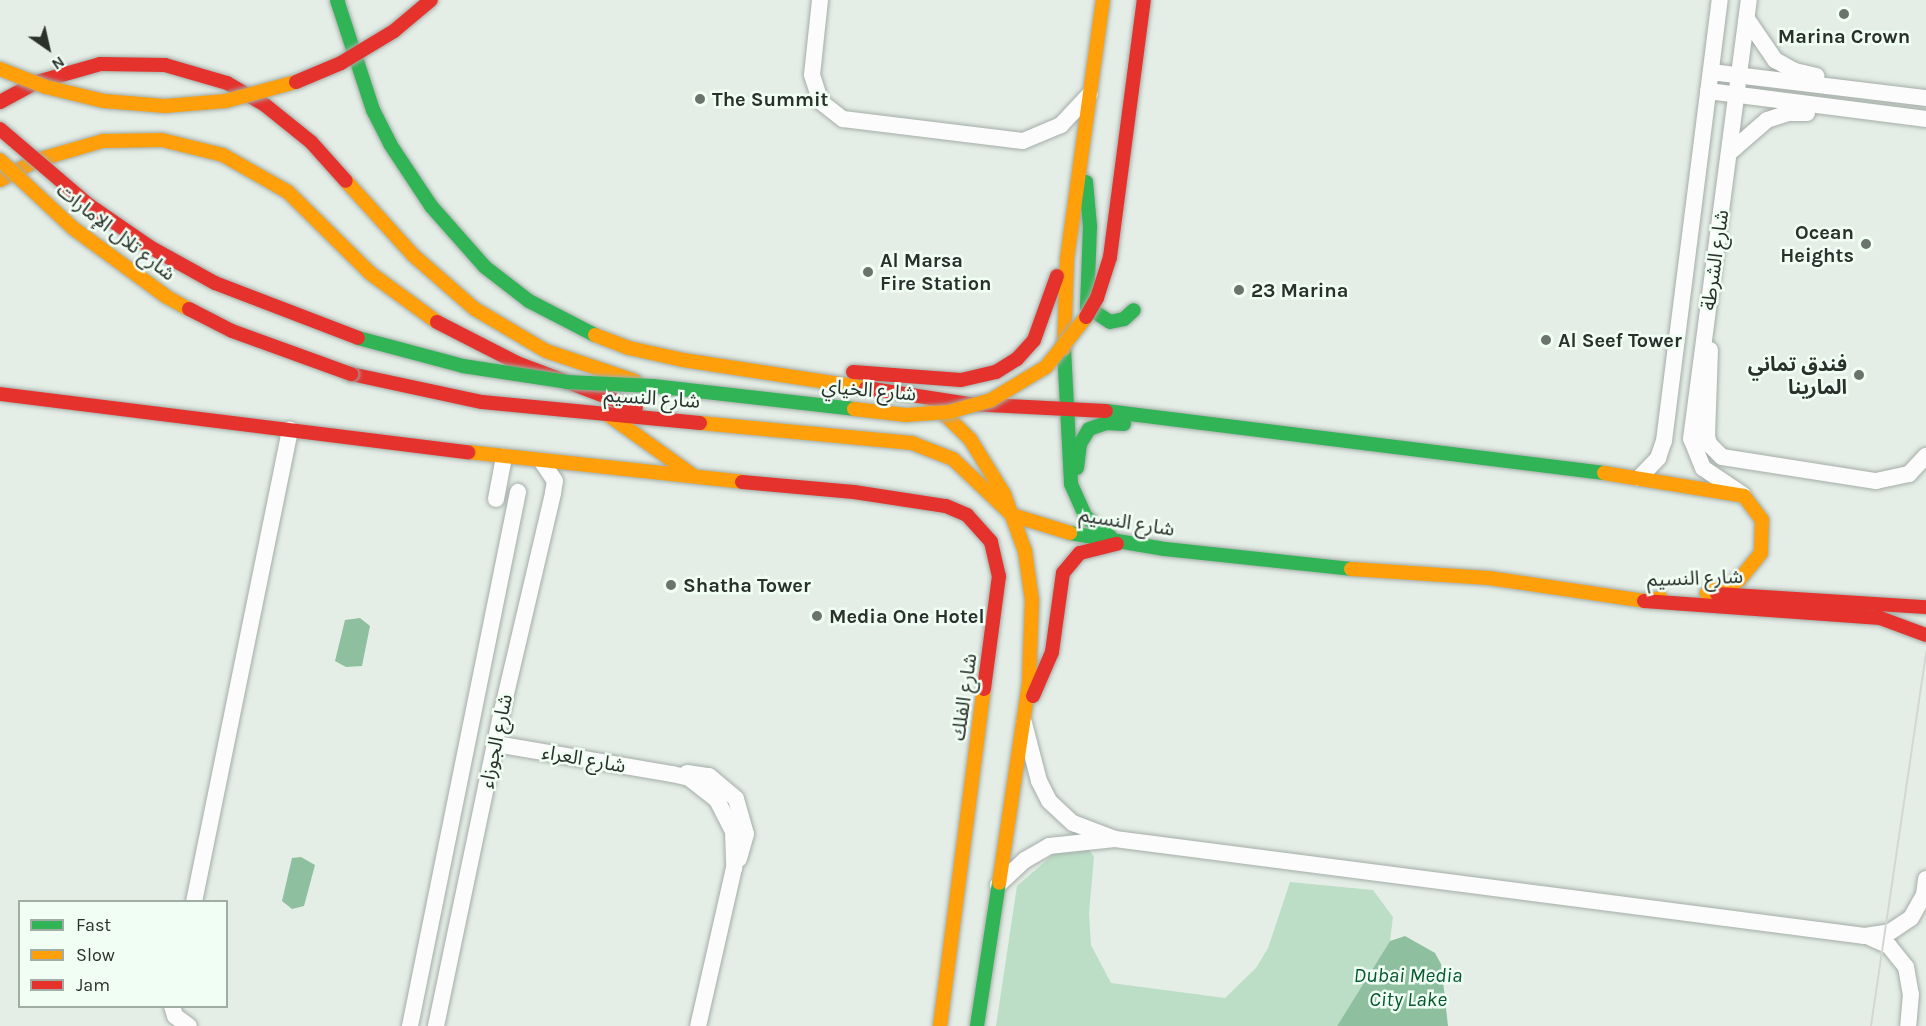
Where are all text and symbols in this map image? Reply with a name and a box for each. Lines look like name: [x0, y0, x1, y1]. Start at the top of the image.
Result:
marker: Marina Crown: [1837, 7, 1851, 21]
north arrow: [18, 18, 78, 78]
place label: Marina Crown: [1778, 24, 1910, 48]
text: N: [48, 52, 68, 74]
place label: The Summit: [712, 87, 828, 111]
marker: The Summit: [693, 92, 707, 106]
street label: شارع تلال الإمارات: [52, 178, 180, 286]
street label: شارع الشرطة: [1696, 208, 1734, 312]
place label: Ocean Heights: [1780, 220, 1854, 267]
marker: Ocean Heights: [1859, 237, 1873, 251]
place label: Al Marsa Fire Station: [880, 248, 992, 295]
marker: Al Marsa Fire Station: [861, 265, 875, 279]
place label: 23 Marina: [1251, 278, 1348, 302]
marker: 23 Marina: [1232, 283, 1246, 297]
place label: Al Seef Tower: [1558, 328, 1682, 352]
marker: Al Seef Tower: [1539, 333, 1553, 347]
place label: فندق تماني المارينا: [1748, 352, 1847, 399]
marker: فندق تماني المارينا: [1852, 368, 1866, 382]
street label: شارع الخياي: [821, 374, 917, 406]
street label: شارع النسيم: [603, 383, 701, 413]
street label: شارع النسيم: [1078, 503, 1176, 541]
street label: شارع النسيم: [1646, 564, 1744, 592]
place label: Shatha Tower: [683, 573, 811, 597]
marker: Shatha Tower: [664, 578, 678, 592]
place label: Media One Hotel: [829, 604, 984, 628]
marker: Media One Hotel: [810, 609, 824, 623]
street label: شارع الفلك: [946, 652, 982, 742]
street label: شارع الجوزاء: [474, 692, 518, 790]
street label: شارع العراء: [540, 740, 628, 778]
legend: [18, 900, 228, 1008]
text: Fast: [76, 914, 111, 936]
text: Slow: [76, 944, 115, 966]
water label: Dubai Media City Lake: [1354, 962, 1462, 1012]
text: Jam: [76, 974, 110, 996]

